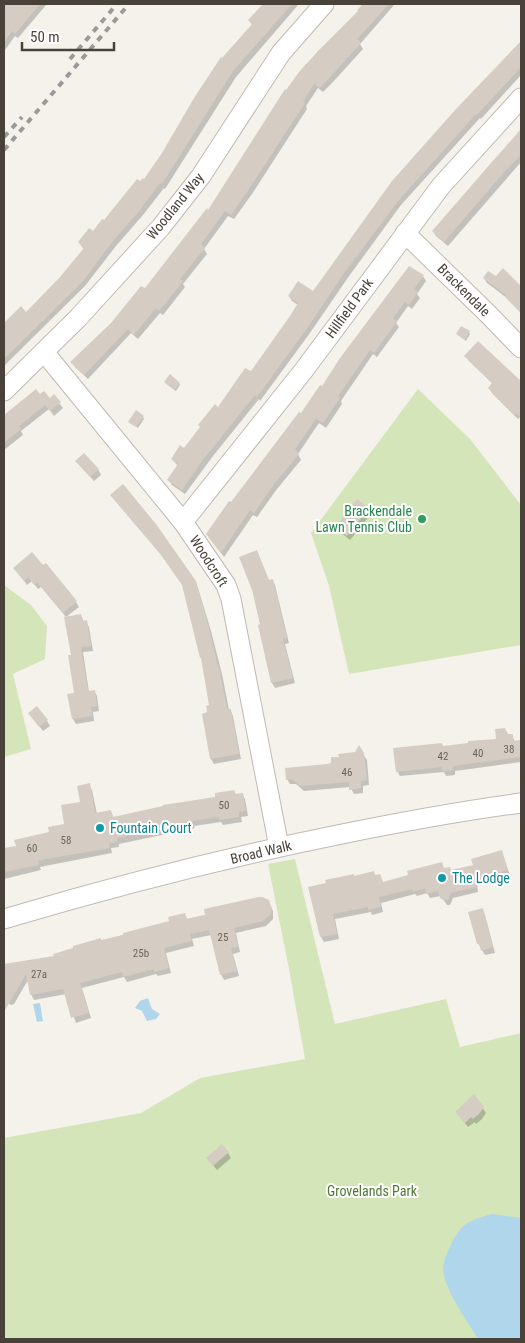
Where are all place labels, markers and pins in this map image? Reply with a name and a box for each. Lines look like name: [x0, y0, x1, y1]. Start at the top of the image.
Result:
place label: Brackendale Lawn Tennis Club: [315, 503, 412, 535]
marker: Brackendale Lawn Tennis Club: [416, 513, 428, 525]
place label: Fountain Court: [110, 820, 192, 836]
marker: Fountain Court: [94, 822, 106, 834]
place label: The Lodge: [452, 870, 510, 886]
marker: The Lodge: [436, 872, 448, 884]

